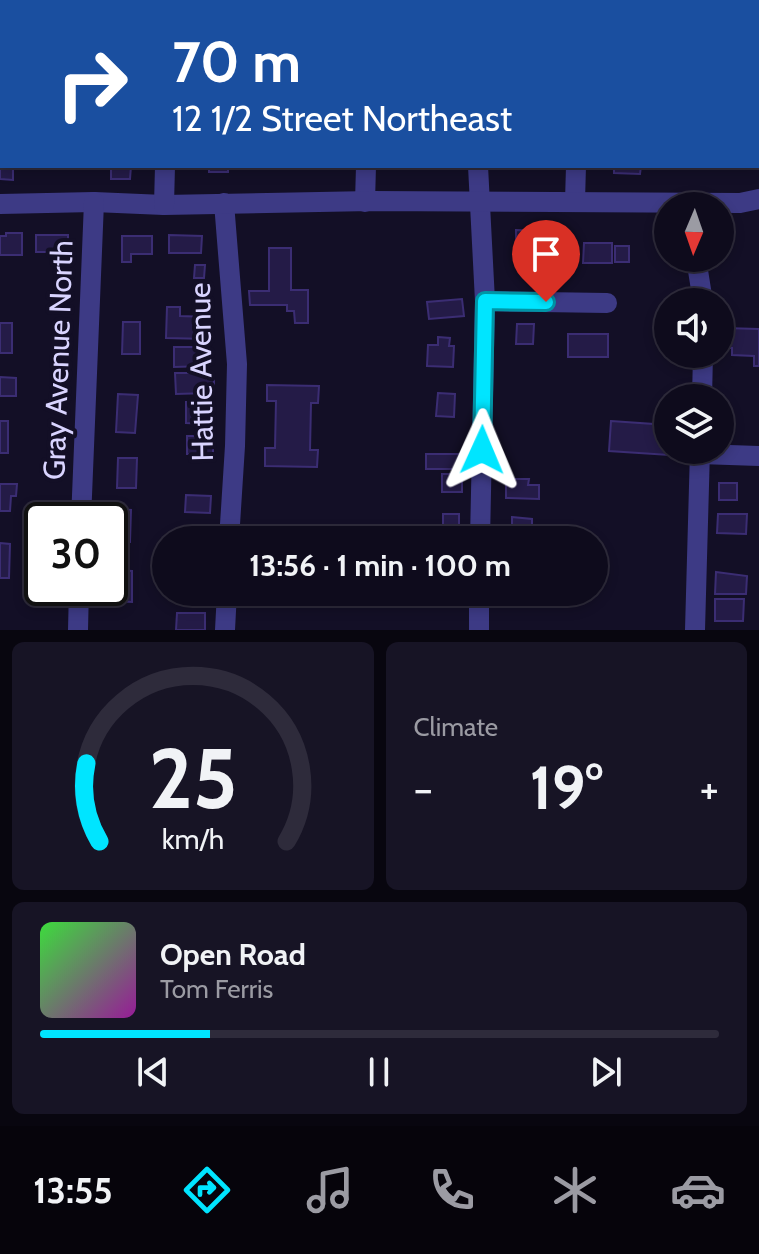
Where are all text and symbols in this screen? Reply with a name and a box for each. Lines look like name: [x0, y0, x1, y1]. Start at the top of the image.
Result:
text: 70 m: [172, 28, 301, 96]
icon: right: [40, 32, 144, 136]
text: 12 1/2 Street Northeast: [172, 96, 512, 140]
north arrow: [654, 192, 734, 272]
map controls: [654, 192, 734, 464]
pin: [512, 220, 580, 302]
icon: arrive: [524, 232, 568, 276]
street label: Gray Avenue North: [35, 239, 81, 481]
street label: Hattie Avenue: [181, 282, 221, 462]
button: sound: [654, 288, 734, 368]
button: layers: [654, 384, 734, 464]
position arrow: [440, 408, 524, 492]
speed limit sign: 30: [24, 502, 128, 606]
text: 13:56 · 1 min · 100 m: [249, 547, 511, 584]
text: Climate: [414, 711, 498, 743]
text: 25: [148, 728, 237, 829]
text: 19°: [530, 751, 603, 824]
text: −: [414, 762, 433, 815]
text: +: [700, 762, 719, 815]
text: km/h: [161, 821, 224, 856]
text: Open Road: [160, 936, 306, 973]
text: Tom Ferris: [160, 973, 273, 1005]
icon: previous: [131, 1050, 175, 1094]
icon: pause: [357, 1050, 401, 1094]
icon: next: [584, 1050, 628, 1094]
icon: directions: [179, 1162, 235, 1218]
icon: music: [302, 1162, 358, 1218]
icon: phone: [424, 1162, 480, 1218]
icon: climate: [547, 1162, 603, 1218]
icon: car: [670, 1162, 726, 1218]
text: 13:55: [33, 1168, 113, 1212]

